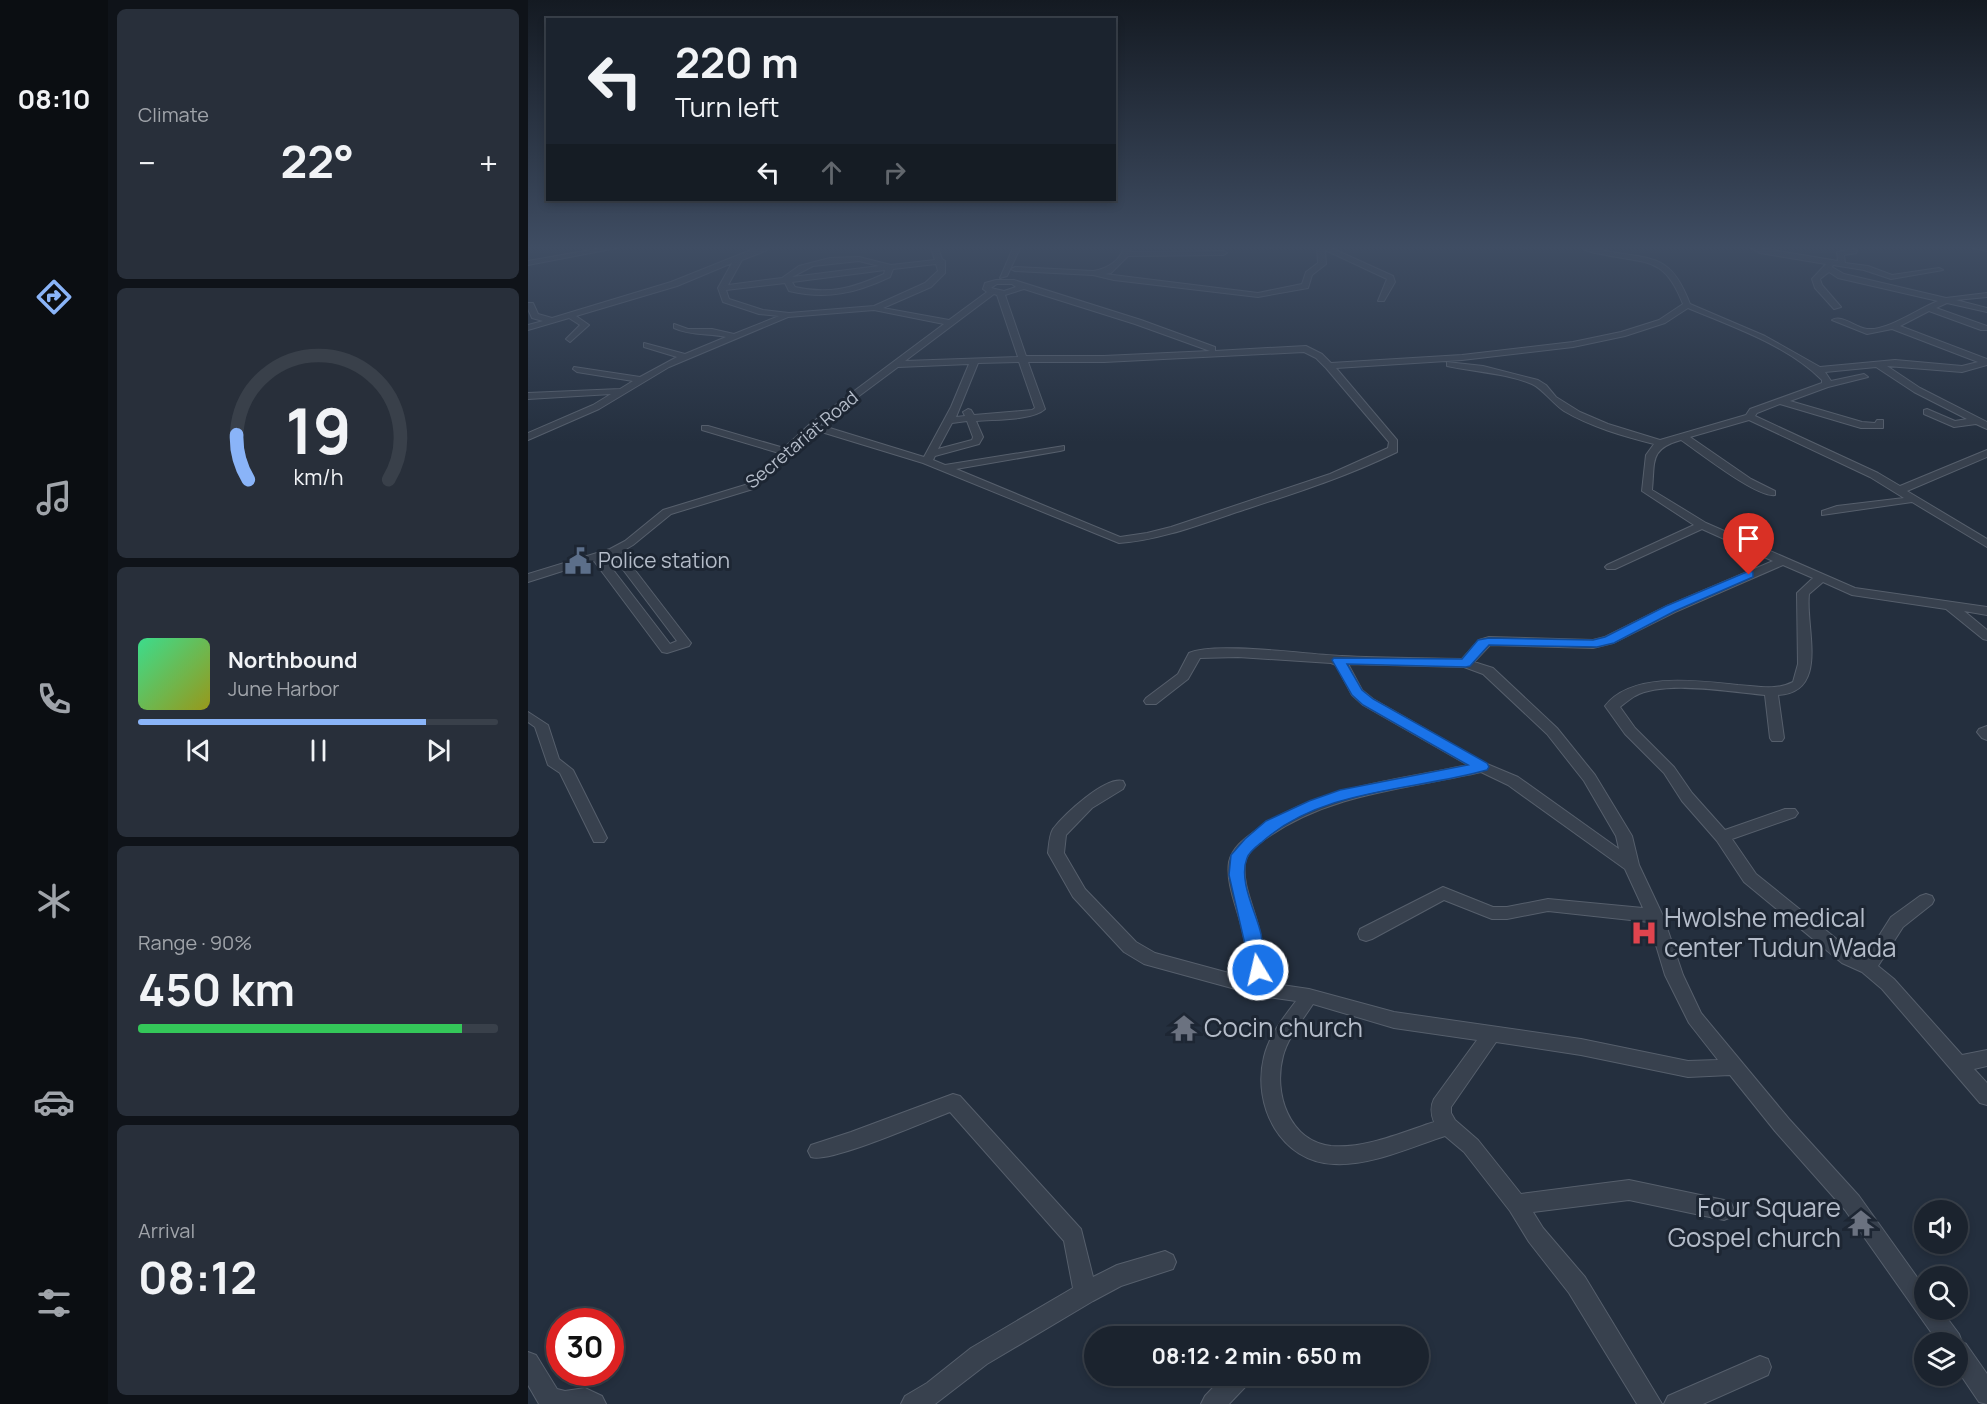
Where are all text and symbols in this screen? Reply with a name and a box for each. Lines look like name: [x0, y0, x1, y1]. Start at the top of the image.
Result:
text: 220 m: [675, 33, 799, 91]
icon: left: [576, 42, 654, 120]
text: 08:10: [17, 80, 91, 117]
text: Turn left: [675, 88, 779, 125]
text: Climate: [138, 101, 209, 128]
text: 22°: [280, 130, 354, 192]
text: −: [138, 140, 156, 185]
text: +: [479, 140, 498, 185]
icon: left: [752, 156, 785, 189]
icon: ahead: [815, 156, 848, 189]
icon: right: [878, 156, 911, 189]
icon: directions: [33, 276, 75, 318]
street label: Secretariat Road: [740, 385, 863, 493]
text: 19: [285, 387, 351, 473]
text: km/h: [293, 462, 343, 491]
icon: music: [33, 477, 75, 519]
pin: [1723, 513, 1774, 575]
icon: arrive: [1732, 522, 1765, 555]
public building icon: Police station: [563, 546, 593, 576]
place label: Police station: [598, 546, 730, 574]
text: Northbound: [228, 645, 358, 675]
text: June Harbor: [228, 675, 340, 702]
icon: phone: [33, 678, 75, 720]
icon: previous: [182, 734, 215, 767]
icon: pause: [302, 734, 335, 767]
icon: next: [422, 734, 455, 767]
icon: climate: [33, 880, 75, 922]
place label: Hwolshe medical center Tudun Wada: [1664, 899, 1897, 965]
hospital icon: Hwolshe medical center Tudun Wada: [1629, 918, 1659, 948]
text: Range · 90%: [138, 929, 252, 956]
position arrow: [1226, 938, 1290, 1002]
text: 450 km: [138, 958, 295, 1020]
place label: Cocin church: [1204, 1009, 1363, 1045]
temple icon: Cocin church: [1169, 1013, 1199, 1043]
icon: car: [33, 1081, 75, 1123]
place label: Four Square Gospel church: [1668, 1189, 1841, 1255]
map controls: [1914, 1200, 1968, 1386]
button: sound: [1914, 1200, 1968, 1254]
temple icon: Four Square Gospel church: [1846, 1208, 1876, 1238]
text: Arrival: [138, 1217, 195, 1244]
text: 08:12: [138, 1246, 257, 1308]
button: search: [1914, 1266, 1968, 1320]
icon: filters: [33, 1282, 75, 1324]
speed limit sign: 30: [546, 1308, 624, 1386]
button: layers: [1914, 1332, 1968, 1386]
text: 08:12 · 2 min · 650 m: [1152, 1341, 1361, 1371]

